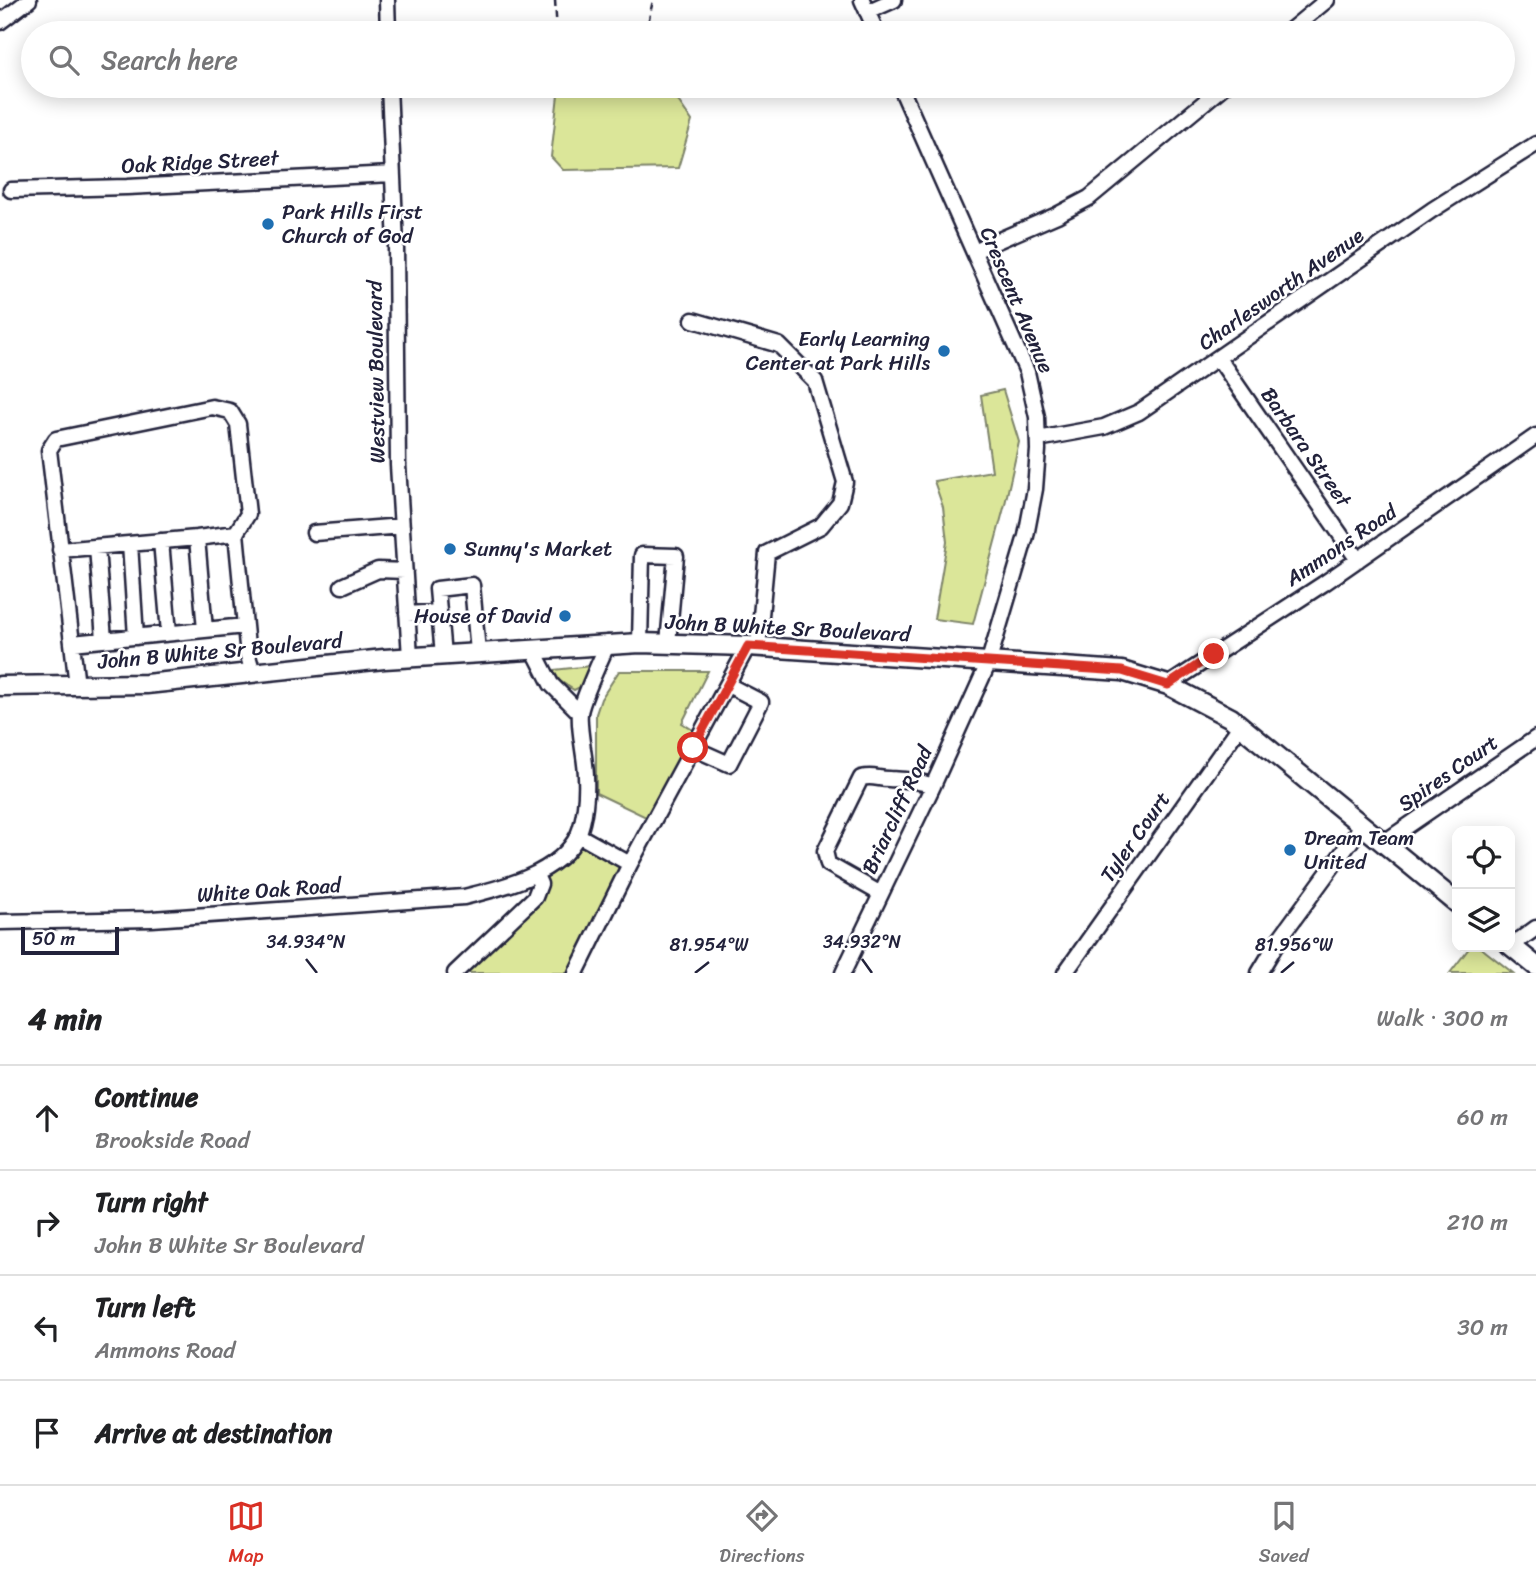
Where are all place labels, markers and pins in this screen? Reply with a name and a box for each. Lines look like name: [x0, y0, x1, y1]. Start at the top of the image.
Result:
place label: Park Hills First Church of God: [282, 193, 423, 255]
marker: Park Hills First Church of God: [260, 216, 276, 232]
place label: Early Learning Center at Park Hills: [746, 320, 930, 382]
marker: Early Learning Center at Park Hills: [936, 343, 952, 359]
place label: Sunny's Market: [464, 530, 612, 568]
marker: Sunny's Market: [442, 541, 458, 557]
place label: House of David: [414, 597, 553, 635]
marker: House of David: [557, 608, 573, 624]
place label: Dream Team United: [1304, 819, 1414, 881]
marker: Dream Team United: [1282, 842, 1298, 858]

